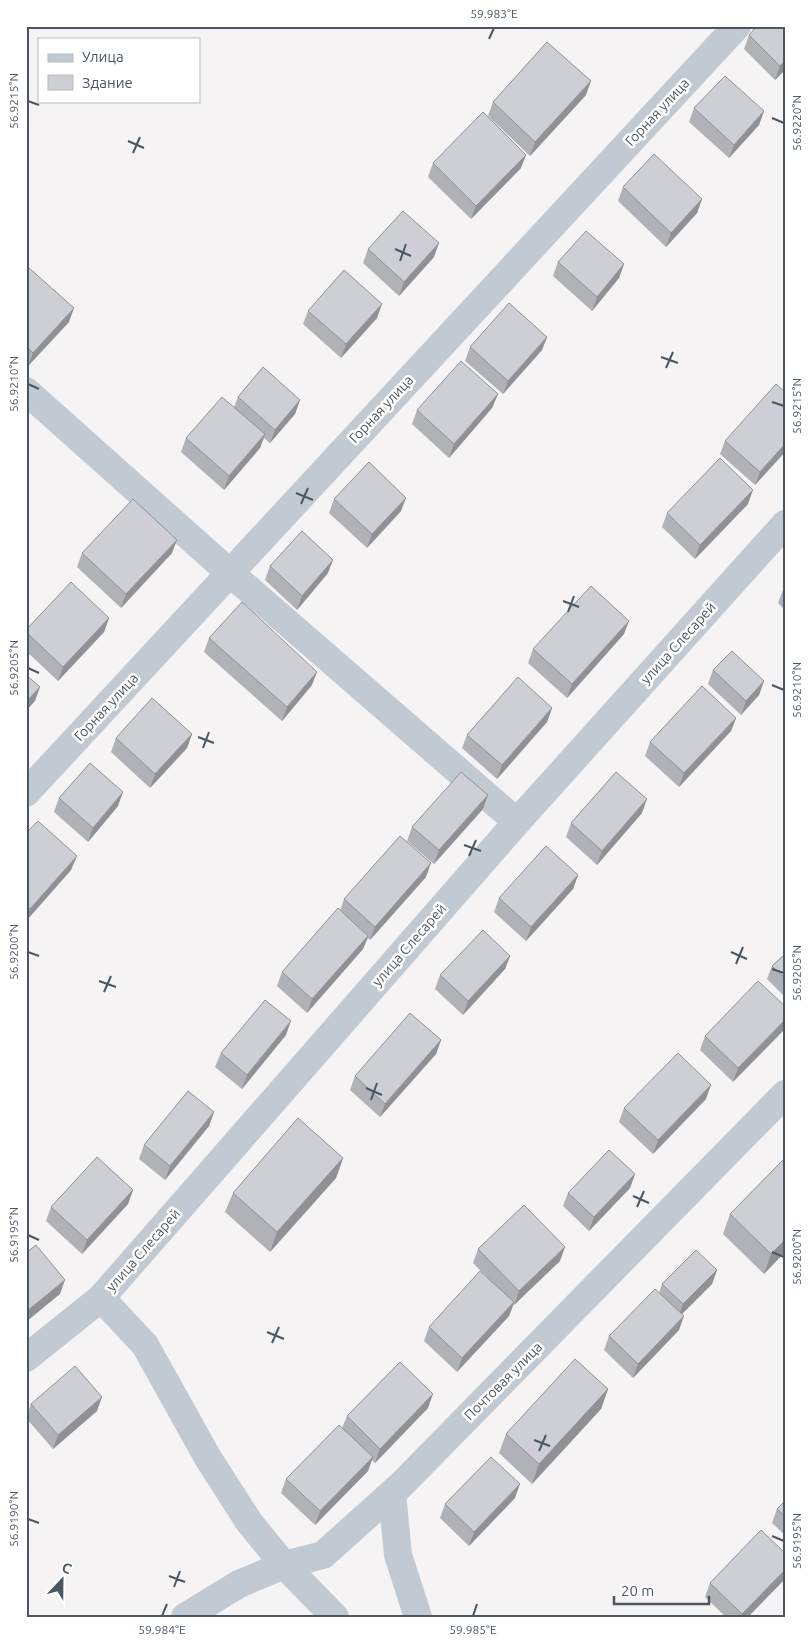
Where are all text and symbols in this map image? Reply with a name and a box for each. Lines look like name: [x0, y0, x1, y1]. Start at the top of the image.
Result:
text: 59.983°E: [470, 7, 518, 20]
legend: [38, 38, 200, 102]
text: Улица: [82, 48, 124, 65]
text: 56.9215°N: [7, 73, 20, 129]
text: Здание: [82, 74, 133, 91]
street label: Горная улица: [622, 75, 692, 149]
text: 56.9220°N: [790, 95, 803, 151]
text: 56.9210°N: [7, 356, 20, 412]
street label: Горная улица: [346, 372, 416, 446]
text: 56.9215°N: [790, 378, 803, 434]
street label: улица Слесарей: [637, 599, 719, 687]
text: 56.9205°N: [7, 640, 20, 696]
text: 56.9210°N: [790, 662, 803, 718]
street label: Горная улица: [71, 670, 141, 744]
street label: улица Слесарей: [369, 900, 449, 990]
text: 56.9200°N: [7, 924, 20, 980]
text: 56.9205°N: [790, 945, 803, 1001]
street label: улица Слесарей: [103, 1205, 183, 1295]
text: 56.9195°N: [7, 1207, 20, 1263]
text: 56.9200°N: [790, 1229, 803, 1285]
street label: Почтовая улица: [461, 1339, 545, 1423]
text: 56.9190°N: [7, 1491, 20, 1547]
text: 56.9195°N: [790, 1513, 803, 1569]
north arrow: [38, 1556, 88, 1606]
text: С: [60, 1559, 74, 1577]
scale bar: [614, 1573, 708, 1605]
text: 20 m: [621, 1582, 654, 1599]
text: 59.984°E: [138, 1623, 186, 1636]
text: 59.985°E: [449, 1623, 497, 1636]

